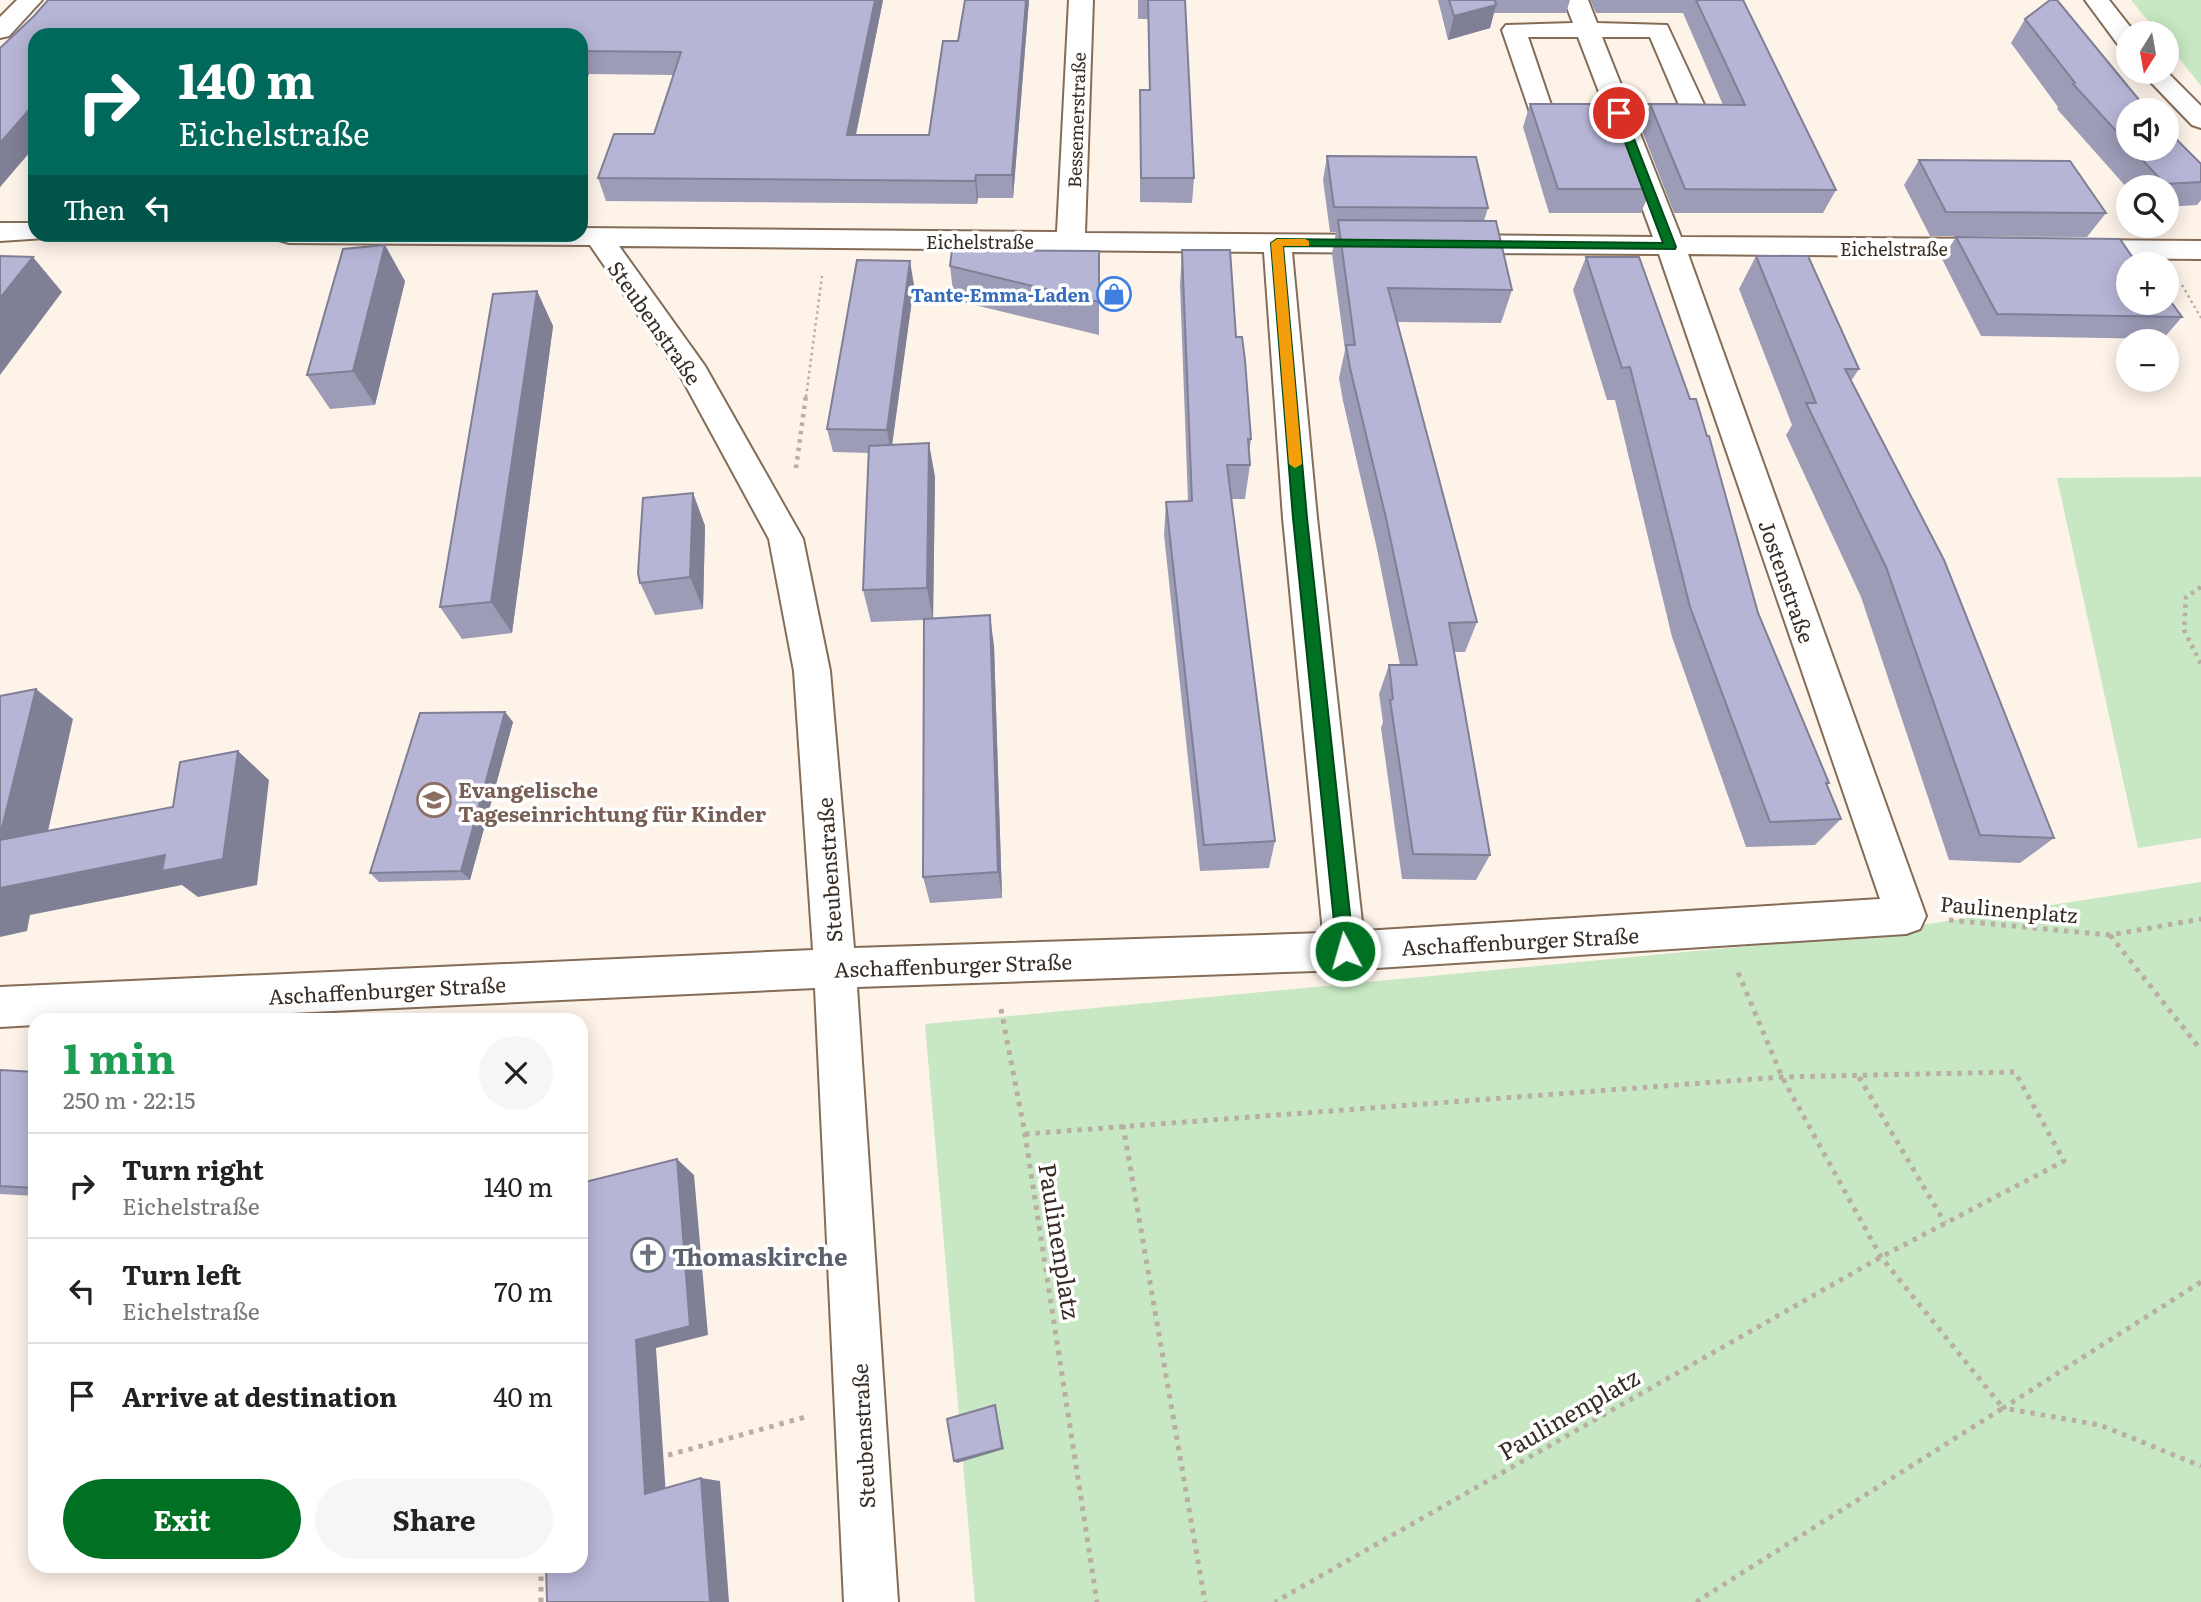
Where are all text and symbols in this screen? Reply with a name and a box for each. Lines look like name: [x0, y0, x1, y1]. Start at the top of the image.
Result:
north arrow: [2116, 21, 2179, 84]
map controls: [2116, 21, 2179, 392]
text: 140 m: [178, 41, 315, 114]
street label: Bessemerstraße: [1060, 52, 1092, 188]
icon: right: [63, 56, 154, 147]
pin: [1589, 83, 1649, 143]
icon: arrive: [1600, 94, 1638, 132]
button: sound: [2116, 98, 2179, 161]
text: Eichelstraße: [178, 108, 370, 156]
button: search: [2116, 175, 2179, 238]
text: Then: [63, 189, 125, 228]
icon: left: [139, 189, 177, 227]
street label: Eichelstraße: [926, 228, 1034, 255]
street label: Eichelstraße: [1840, 235, 1948, 262]
button: +: [2116, 252, 2179, 315]
street label: Steubenstraße: [602, 254, 710, 390]
shop icon: Tante-Emma-Laden: [1095, 275, 1133, 313]
place label: Tante-Emma-Laden: [911, 281, 1090, 308]
button: −: [2116, 329, 2179, 392]
street label: Jostenstraße: [1752, 515, 1824, 647]
place label: Evangelische Tageseinrichtung für Kinder: [458, 773, 767, 828]
school or university icon: Evangelische Tageseinrichtung für Kinder: [415, 781, 453, 819]
street label: Steubenstraße: [807, 796, 849, 944]
street label: Paulinenplatz: [1939, 887, 2079, 929]
position arrow: [1308, 914, 1382, 988]
street label: Aschaffenburger Straße: [1400, 918, 1640, 962]
street label: Aschaffenburger Straße: [833, 944, 1073, 984]
street label: Aschaffenburger Straße: [267, 967, 507, 1011]
text: 1 min: [63, 1025, 175, 1087]
button: close: [479, 1036, 553, 1110]
text: 250 m · 22:15: [63, 1082, 195, 1116]
text: Turn right: [122, 1149, 264, 1188]
street label: Paulinenplatz: [1031, 1160, 1091, 1322]
text: 140 m: [484, 1166, 553, 1205]
icon: right: [63, 1167, 101, 1205]
text: Eichelstraße: [122, 1188, 260, 1222]
church icon: Thomaskirche: [629, 1236, 667, 1274]
place label: Thomaskirche: [672, 1238, 848, 1273]
text: Turn left: [122, 1254, 241, 1293]
text: 70 m: [494, 1271, 553, 1310]
icon: left: [63, 1272, 101, 1310]
text: Eichelstraße: [122, 1293, 260, 1327]
street label: Paulinenplatz: [1491, 1358, 1645, 1468]
street label: Steubenstraße: [843, 1363, 881, 1509]
text: Arrive at destination: [122, 1376, 397, 1415]
text: 40 m: [493, 1376, 553, 1415]
icon: arrive: [63, 1377, 101, 1415]
button: Exit: [63, 1479, 301, 1559]
button: Share: [315, 1479, 553, 1559]

